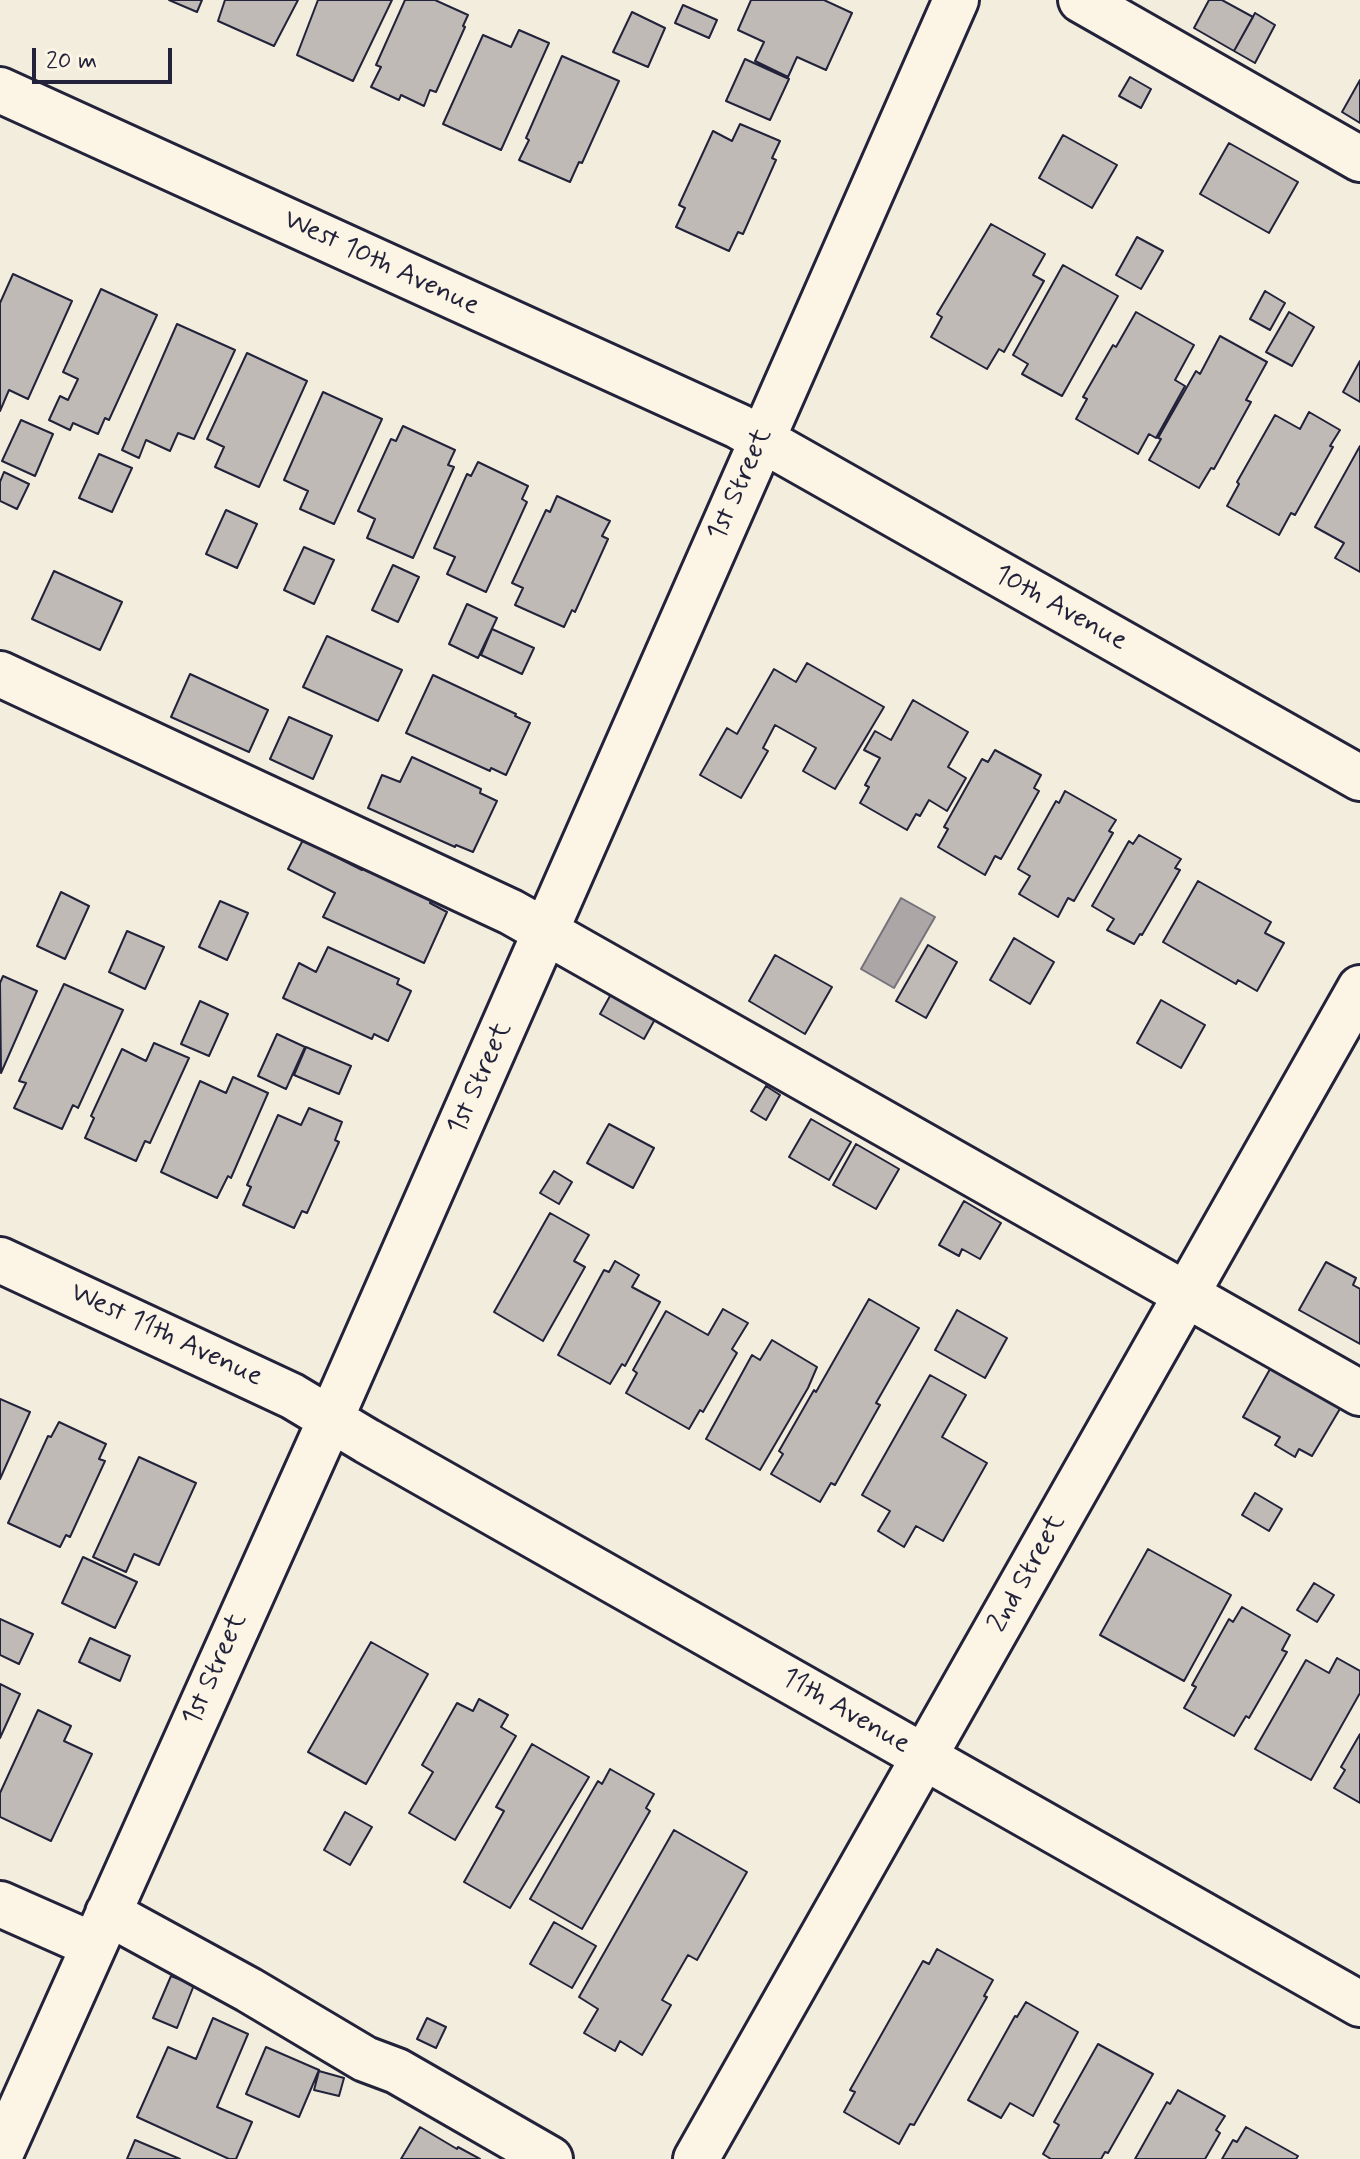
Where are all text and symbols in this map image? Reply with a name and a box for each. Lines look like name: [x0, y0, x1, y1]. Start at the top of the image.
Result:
scale bar: [36, 32, 176, 82]
text: 20 m: [46, 46, 97, 77]
street label: West 10th Avenue: [278, 204, 484, 324]
street label: 1st Street: [701, 424, 781, 546]
street label: 10th Avenue: [987, 559, 1133, 659]
street label: 1st Street: [441, 1018, 521, 1140]
street label: West 11th Avenue: [64, 1277, 268, 1395]
street label: 2nd Street: [982, 1509, 1074, 1639]
street label: 1st Street: [176, 1609, 256, 1731]
street label: 11th Avenue: [774, 1662, 916, 1762]

